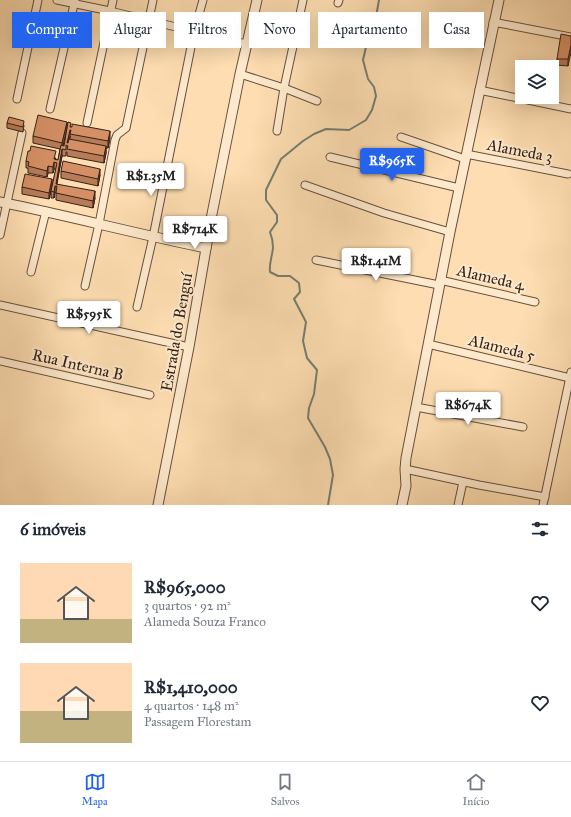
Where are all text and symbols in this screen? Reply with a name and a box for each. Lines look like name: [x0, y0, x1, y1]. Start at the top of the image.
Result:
chip: Comprar: [12, 12, 92, 48]
chip: Alugar: [100, 12, 166, 48]
chip: Filtros: [174, 12, 241, 48]
chip: Novo: [249, 12, 310, 48]
chip: Apartamento: [318, 12, 421, 48]
chip: Casa: [429, 12, 484, 48]
map controls: [515, 60, 559, 104]
button: layers: [515, 60, 559, 104]
street label: Alameda 3: [484, 135, 554, 166]
pin: R$965K: [359, 148, 425, 182]
text: R$965K: [369, 153, 415, 169]
pin: R$1.35M: [114, 163, 188, 197]
text: R$1.35M: [126, 168, 176, 184]
pin: R$714K: [162, 216, 228, 250]
text: R$714K: [172, 221, 218, 237]
pin: R$1.41M: [339, 248, 413, 282]
text: R$1.41M: [351, 253, 401, 269]
street label: Alameda 4: [454, 260, 528, 295]
street label: Estrada do Benguí: [157, 271, 197, 393]
pin: R$595K: [56, 301, 122, 335]
text: R$595K: [66, 306, 112, 322]
street label: Alameda 5: [466, 330, 538, 365]
street label: Rua Interna B: [30, 345, 125, 384]
pin: R$674K: [435, 392, 501, 426]
text: R$674K: [445, 397, 491, 413]
icon: filters: [529, 518, 551, 540]
text: 6 imóveis: [20, 519, 86, 540]
text: R$965,000: [144, 577, 226, 598]
icon: home: [52, 579, 100, 627]
icon: heart: [529, 592, 551, 614]
text: 3 quartos · 92 m²: [144, 598, 231, 614]
text: Alameda Souza Franco: [144, 614, 266, 630]
text: R$1,410,000: [144, 677, 238, 698]
icon: home: [52, 679, 100, 727]
icon: heart: [529, 692, 551, 714]
text: 4 quartos · 148 m²: [144, 698, 239, 714]
text: Passagem Florestam: [144, 714, 251, 730]
tab: Mapa: [82, 771, 108, 808]
tab: Salvos: [271, 771, 299, 808]
tab: Início: [463, 771, 489, 808]

